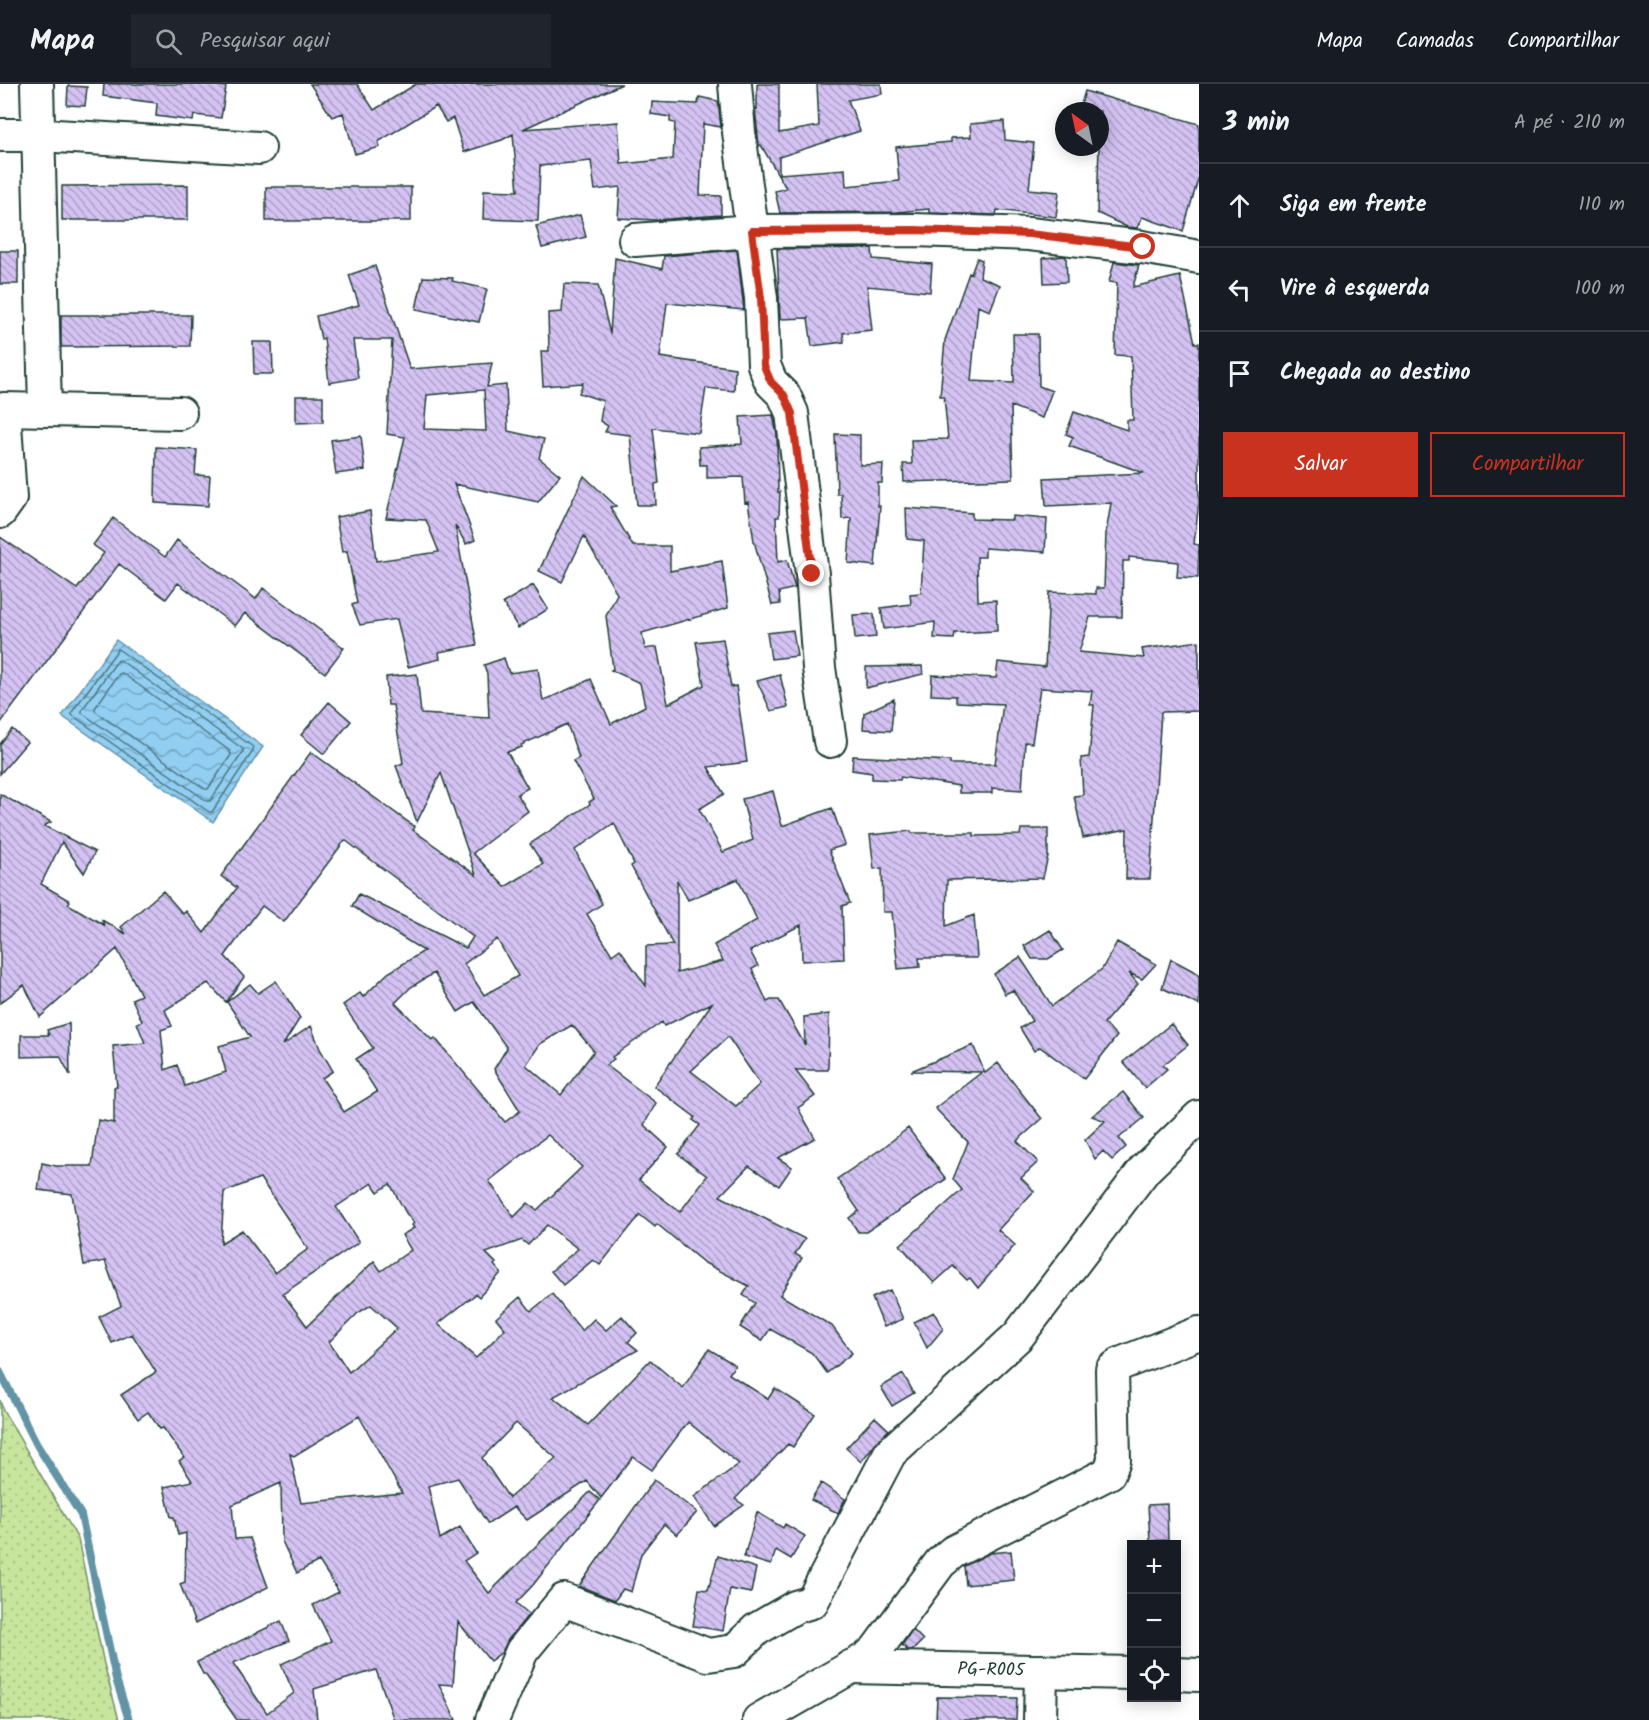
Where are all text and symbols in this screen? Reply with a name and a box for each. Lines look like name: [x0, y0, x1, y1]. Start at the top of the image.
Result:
search box: [131, 14, 551, 68]
text: Mapa: [30, 19, 95, 64]
text: Pesquisar aqui: [200, 24, 330, 59]
icon: search: [152, 25, 185, 58]
text: Mapa: [1316, 25, 1363, 58]
text: Camadas: [1396, 25, 1474, 58]
text: Compartilhar: [1507, 25, 1619, 58]
north arrow: [1055, 102, 1109, 156]
text: 3 min: [1223, 102, 1290, 144]
text: A pé · 210 m: [1514, 107, 1625, 139]
text: Siga em frente: [1280, 188, 1426, 223]
icon: ahead: [1223, 189, 1256, 222]
text: 110 m: [1579, 189, 1625, 221]
route start: [1129, 233, 1155, 259]
text: Vire à esquerda: [1280, 272, 1429, 307]
icon: left: [1223, 273, 1256, 306]
text: 100 m: [1575, 273, 1625, 305]
text: Chegada ao destino: [1280, 356, 1471, 391]
icon: arrive: [1223, 357, 1256, 390]
button: Salvar: [1223, 432, 1418, 497]
button: Compartilhar: [1430, 432, 1625, 497]
route end: [798, 560, 824, 586]
map controls: [1127, 1540, 1181, 1702]
button: +: [1127, 1540, 1181, 1594]
button: −: [1127, 1594, 1181, 1648]
button: locate: [1127, 1648, 1181, 1702]
street label: PG-R005: [957, 1655, 1026, 1685]

